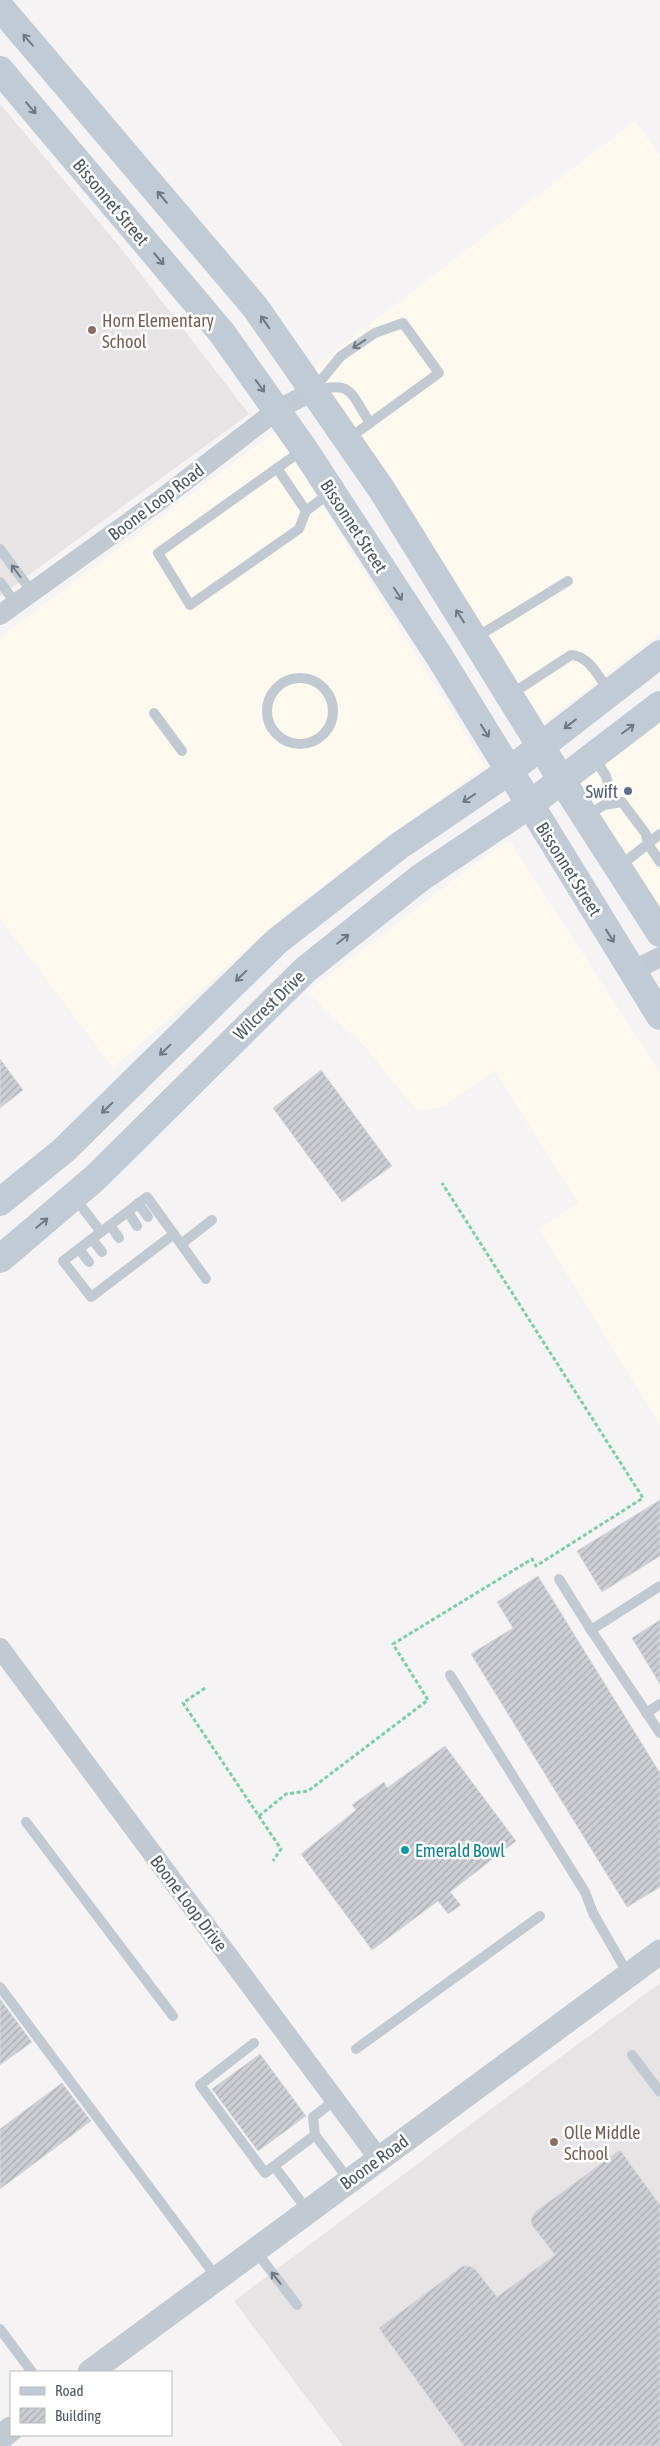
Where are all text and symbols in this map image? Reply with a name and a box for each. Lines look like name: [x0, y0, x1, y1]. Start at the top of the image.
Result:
one-way arrow: [22, 33, 33, 46]
one-way arrow: [26, 101, 37, 114]
street label: Bissonnet Street: [69, 154, 153, 250]
one-way arrow: [156, 190, 168, 203]
one-way arrow: [153, 252, 164, 265]
place label: Horn Elementary School: [102, 310, 214, 352]
one-way arrow: [260, 315, 270, 329]
marker: Horn Elementary School: [86, 324, 98, 336]
one-way arrow: [353, 339, 367, 349]
one-way arrow: [255, 379, 265, 393]
street label: Boone Loop Road: [104, 459, 208, 545]
street label: Bissonnet Street: [316, 476, 392, 576]
one-way arrow: [11, 564, 21, 578]
one-way arrow: [393, 587, 403, 601]
one-way arrow: [455, 609, 465, 623]
one-way arrow: [563, 719, 577, 729]
one-way arrow: [480, 724, 490, 738]
one-way arrow: [621, 724, 635, 734]
place label: Swift: [586, 781, 618, 802]
marker: Swift: [622, 785, 634, 797]
one-way arrow: [462, 793, 476, 803]
street label: Bissonnet Street: [532, 818, 606, 920]
one-way arrow: [605, 928, 615, 942]
one-way arrow: [336, 934, 349, 945]
street label: Wilcrest Drive: [229, 966, 309, 1044]
one-way arrow: [235, 970, 247, 982]
one-way arrow: [159, 1044, 172, 1056]
one-way arrow: [100, 1102, 113, 1114]
one-way arrow: [35, 1218, 48, 1229]
place label: Emerald Bowl: [415, 1840, 505, 1861]
marker: Emerald Bowl: [399, 1844, 411, 1856]
street label: Boone Loop Drive: [146, 1851, 232, 1955]
place label: Olle Middle School: [564, 2122, 641, 2164]
street label: Boone Road: [336, 2130, 412, 2194]
marker: Olle Middle School: [548, 2136, 560, 2148]
one-way arrow: [270, 2271, 281, 2284]
legend: [10, 2371, 172, 2436]
text: Road: [55, 2382, 84, 2399]
text: Building: [55, 2407, 101, 2424]

